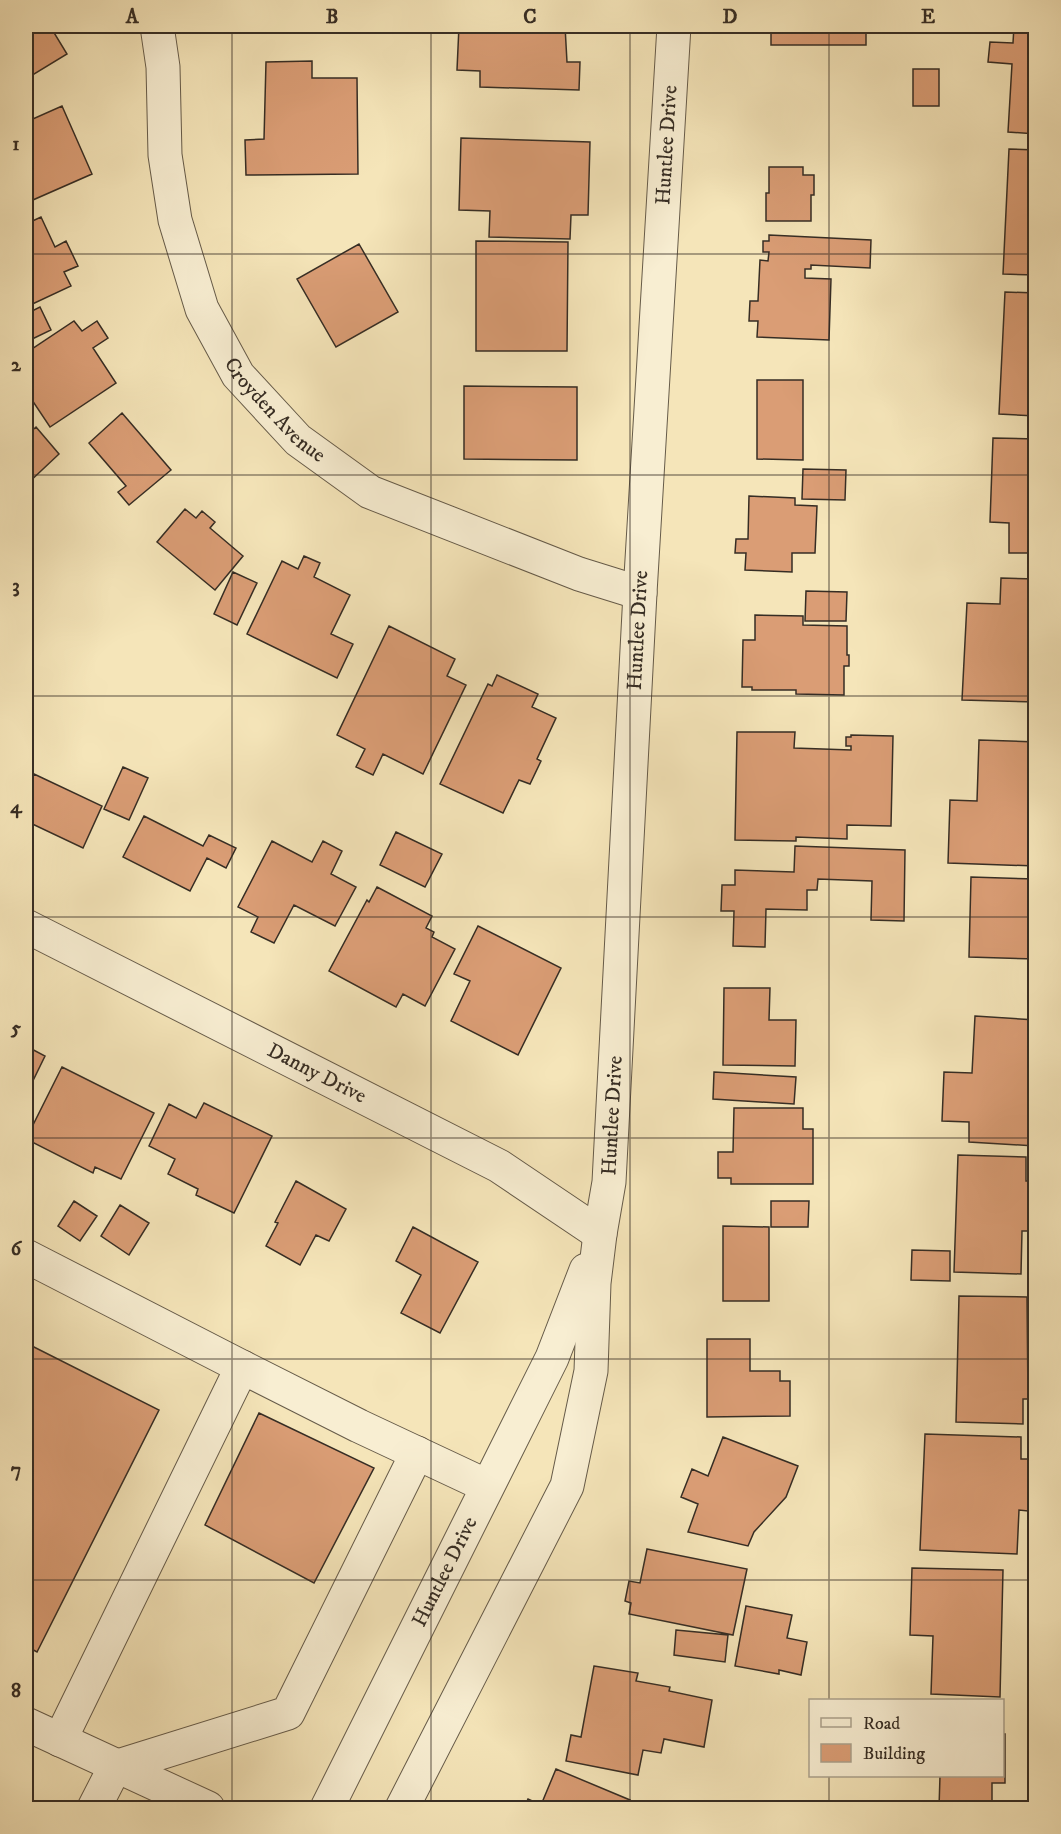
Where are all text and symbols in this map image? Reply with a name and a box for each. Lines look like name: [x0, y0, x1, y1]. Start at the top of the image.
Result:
text: A: [125, 5, 140, 30]
text: B: [326, 5, 338, 30]
text: C: [523, 5, 537, 30]
text: D: [723, 5, 738, 30]
text: E: [921, 5, 935, 30]
street label: Huntlee Drive: [650, 84, 683, 206]
text: 1: [12, 132, 20, 157]
text: 2: [11, 353, 22, 378]
street label: Croyden Avenue: [218, 353, 331, 469]
street label: Huntlee Drive: [622, 569, 654, 691]
text: 3: [12, 574, 20, 599]
text: 4: [10, 795, 23, 820]
text: 5: [10, 1016, 21, 1041]
street label: Danny Drive: [263, 1038, 371, 1110]
street label: Huntlee Drive: [596, 1055, 629, 1176]
text: 6: [11, 1237, 23, 1262]
text: 7: [11, 1458, 21, 1483]
street label: Huntlee Drive: [407, 1512, 484, 1631]
text: 8: [11, 1679, 21, 1704]
legend: [809, 1699, 1004, 1777]
text: Road: [863, 1713, 900, 1735]
text: Building: [863, 1743, 925, 1765]

